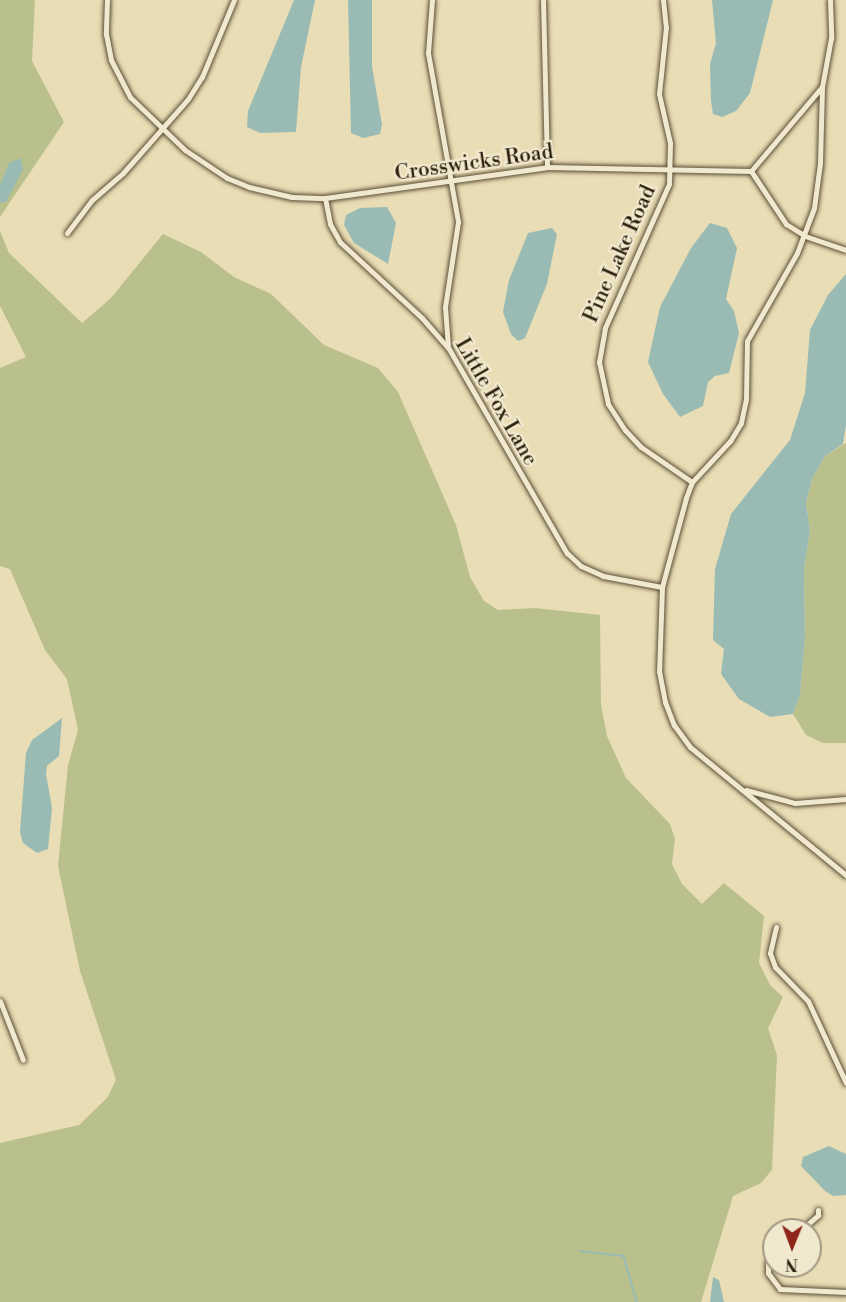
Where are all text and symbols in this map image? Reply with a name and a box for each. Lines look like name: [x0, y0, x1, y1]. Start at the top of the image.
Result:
street label: Crosswicks Road: [393, 139, 555, 187]
street label: Pine Lake Road: [578, 181, 662, 327]
street label: Little Fox Lane: [449, 334, 543, 470]
north arrow: [762, 1218, 822, 1278]
text: N: [785, 1254, 798, 1274]

